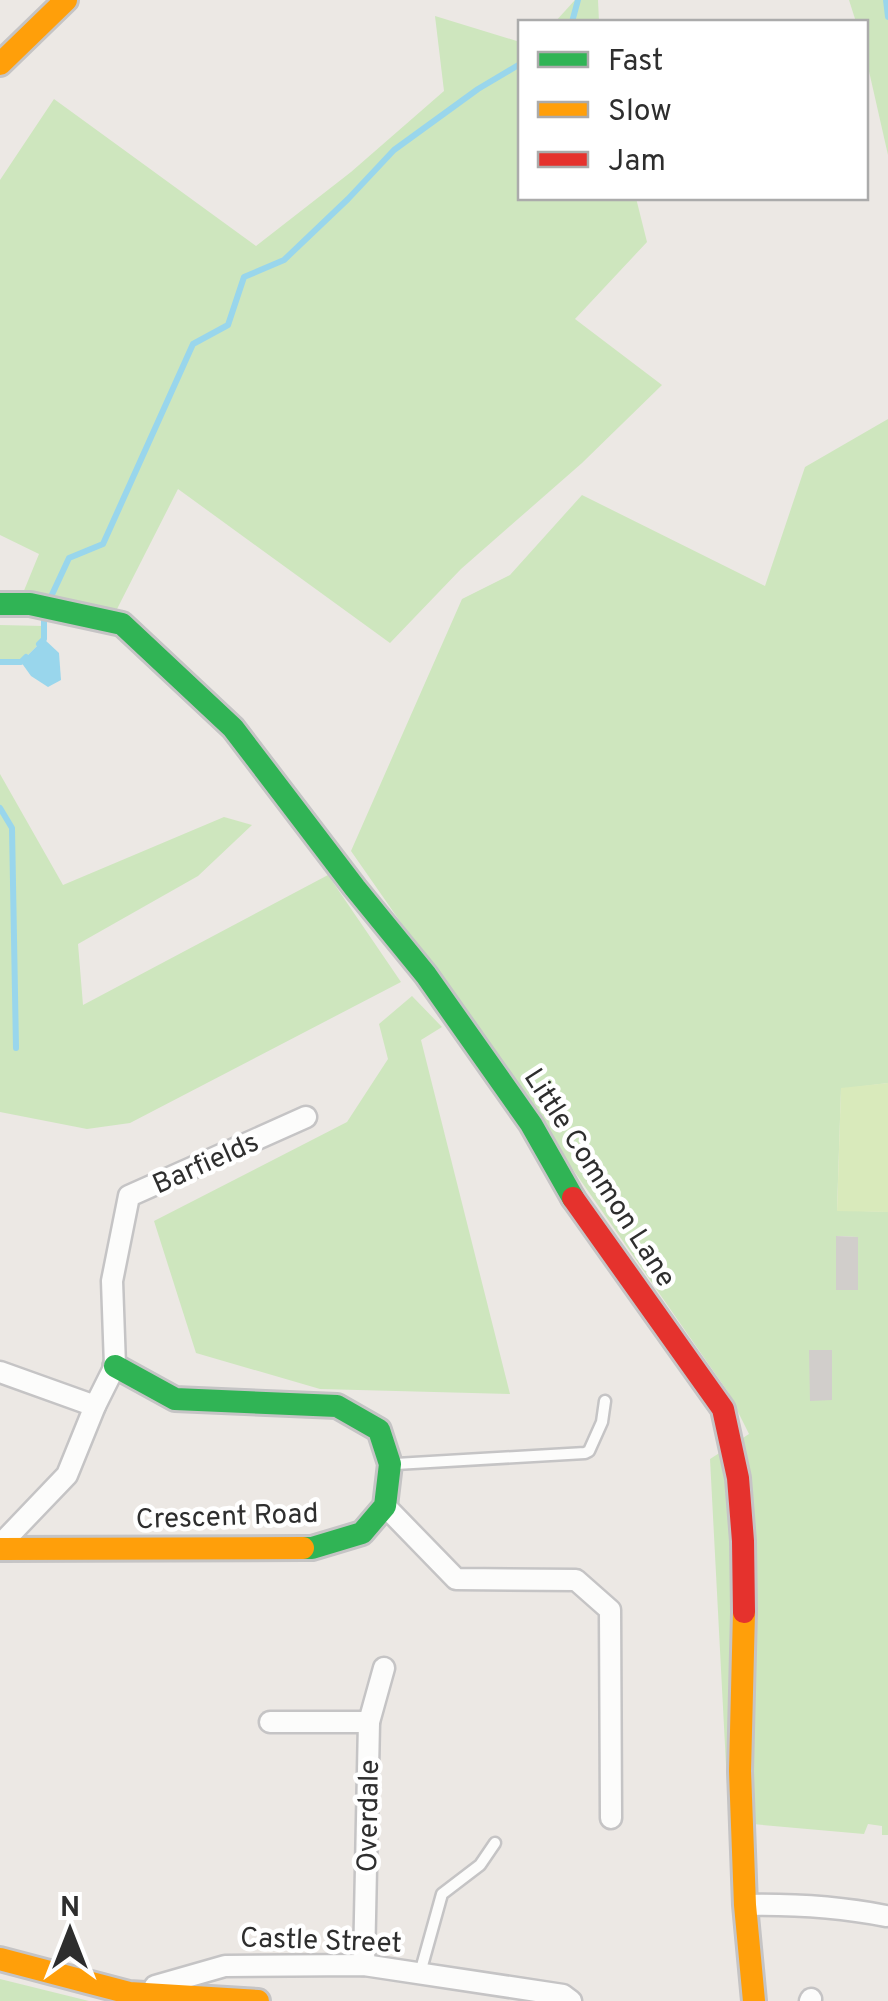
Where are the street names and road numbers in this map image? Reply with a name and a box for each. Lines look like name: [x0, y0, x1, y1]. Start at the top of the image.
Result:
street label: Little Common Lane: [514, 1062, 683, 1295]
street label: Barfields: [147, 1125, 265, 1204]
street label: Crescent Road: [135, 1497, 319, 1539]
street label: Overdale: [351, 1759, 389, 1873]
street label: Castle Street: [239, 1921, 402, 1963]

